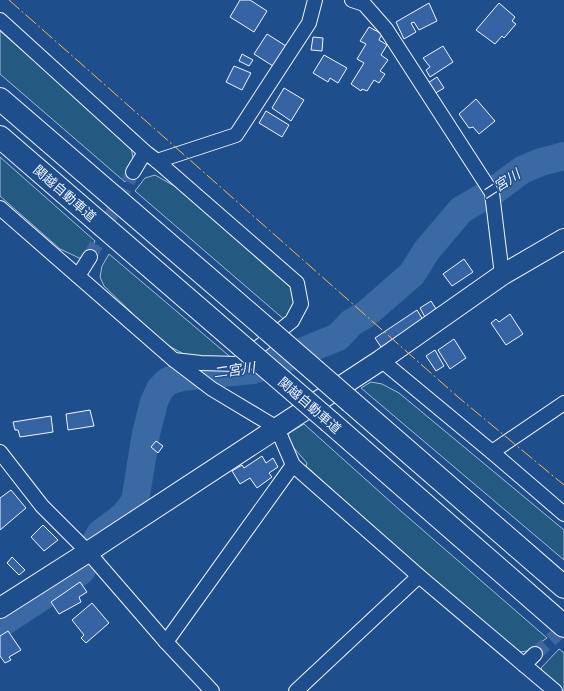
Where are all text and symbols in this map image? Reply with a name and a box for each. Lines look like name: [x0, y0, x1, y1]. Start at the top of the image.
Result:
street label: 関越自動車道: [30, 161, 100, 225]
water label: 二宮川: [478, 163, 525, 203]
water label: 二宮川: [212, 357, 258, 382]
street label: 関越自動車道: [275, 373, 345, 437]

